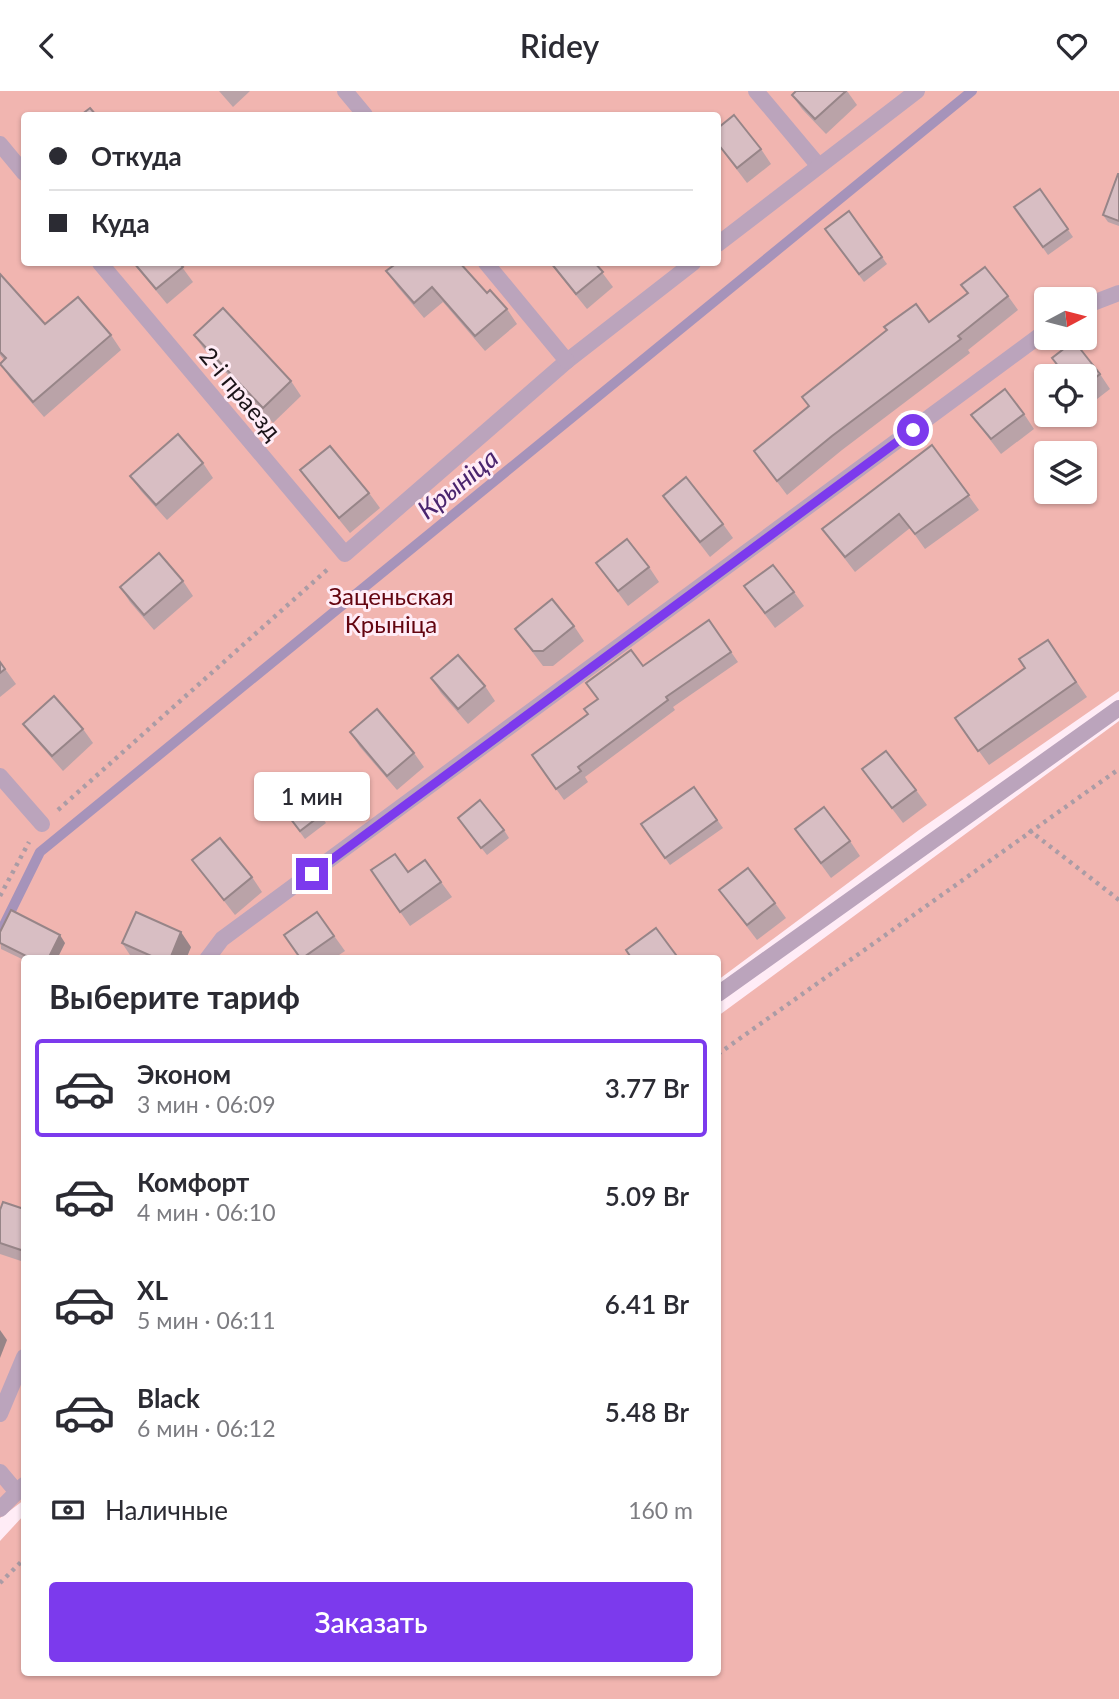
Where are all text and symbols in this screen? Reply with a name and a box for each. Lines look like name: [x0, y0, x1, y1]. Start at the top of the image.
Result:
text: Ridey: [520, 26, 599, 65]
icon: back: [28, 27, 66, 65]
icon: heart: [1053, 27, 1091, 65]
text: Откуда: [91, 140, 182, 172]
text: Куда: [91, 207, 150, 239]
north arrow: [1034, 287, 1097, 350]
map controls: [1034, 287, 1097, 504]
street label: 2-і праезд: [194, 341, 288, 445]
button: locate: [1034, 364, 1097, 427]
route start: [897, 414, 929, 446]
water label: Крыніца: [411, 441, 504, 525]
button: layers: [1034, 441, 1097, 504]
park label: Заценьская Крыніца: [328, 581, 454, 638]
callout: 1 мин: [254, 773, 370, 821]
text: 1 мин: [281, 782, 343, 810]
route end: [296, 858, 328, 890]
text: Выберите тариф: [49, 977, 300, 1016]
icon: car: [53, 1057, 116, 1120]
text: Эконом: [137, 1058, 231, 1090]
text: 3.77 Br: [605, 1072, 689, 1104]
text: 3 мин · 06:09: [137, 1090, 276, 1118]
icon: car: [53, 1165, 116, 1228]
text: Комфорт: [137, 1166, 249, 1198]
text: 5.09 Br: [605, 1180, 689, 1212]
text: 4 мин · 06:10: [137, 1198, 276, 1226]
icon: car: [53, 1273, 116, 1336]
text: XL: [137, 1274, 168, 1306]
text: 6.41 Br: [605, 1288, 689, 1320]
text: 5 мин · 06:11: [137, 1306, 276, 1334]
icon: car: [53, 1381, 116, 1444]
text: Black: [137, 1382, 200, 1414]
text: 5.48 Br: [605, 1396, 689, 1428]
text: 6 мин · 06:12: [137, 1414, 276, 1442]
icon: cash: [49, 1491, 87, 1529]
text: Наличные: [105, 1494, 228, 1526]
text: 160 m: [628, 1496, 693, 1524]
button: Заказать: [49, 1582, 693, 1662]

